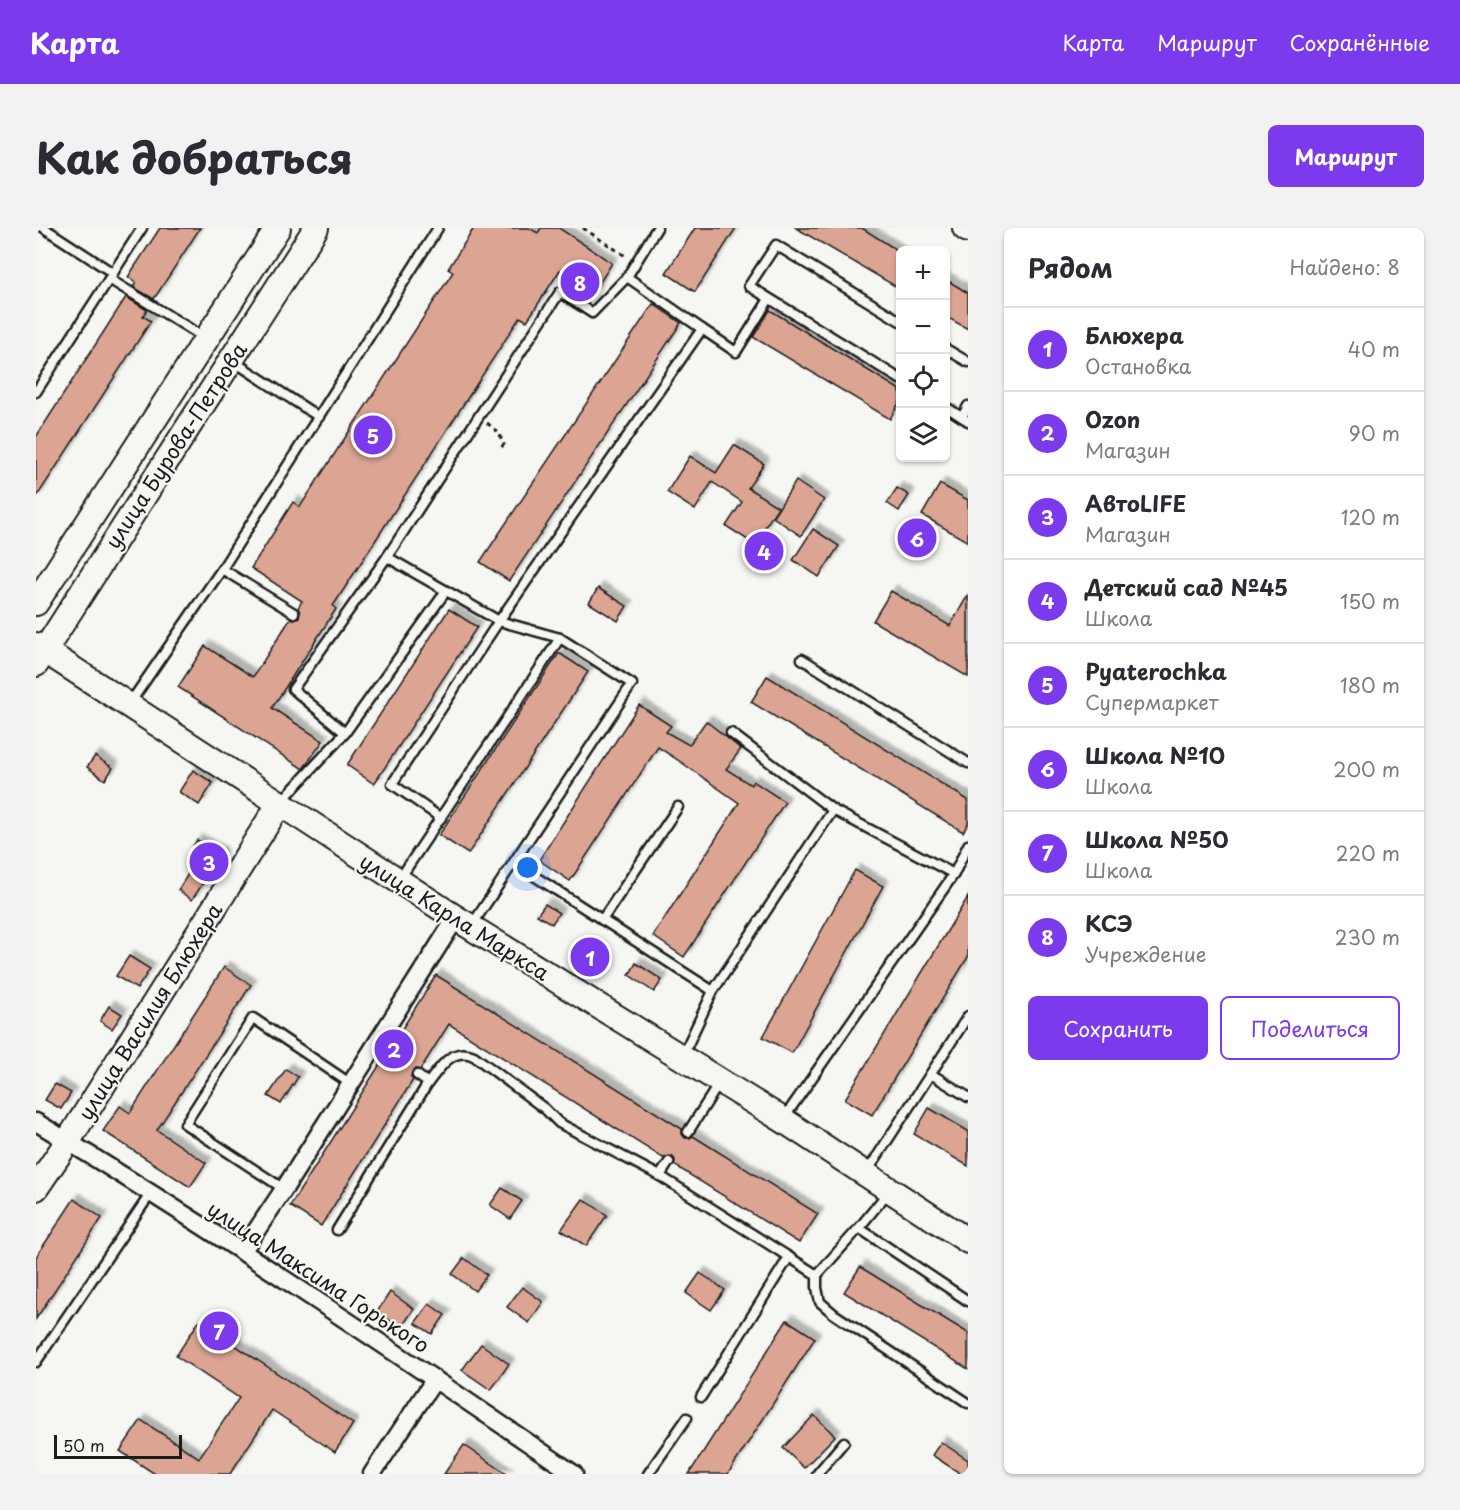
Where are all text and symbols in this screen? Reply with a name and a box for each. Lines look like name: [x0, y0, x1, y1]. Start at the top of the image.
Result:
text: Карта: [30, 21, 120, 64]
text: Карта: [1063, 26, 1124, 58]
text: Маршрут: [1157, 26, 1257, 58]
text: Сохранённые: [1290, 26, 1430, 58]
text: Как добраться: [36, 125, 353, 188]
button: Маршрут: [1268, 125, 1424, 187]
map controls: [896, 246, 950, 462]
button: +: [896, 246, 950, 300]
text: Рядом: [1028, 248, 1113, 287]
text: Найдено: 8: [1290, 252, 1400, 282]
pin: 8: [560, 260, 600, 304]
button: −: [896, 300, 950, 354]
text: Блюхера: [1085, 318, 1184, 351]
text: 1: [1043, 334, 1052, 364]
text: 40 m: [1348, 334, 1400, 364]
street label: улица Бурова-Петрова: [96, 335, 254, 555]
text: Остановка: [1085, 351, 1191, 381]
button: locate: [896, 354, 950, 408]
text: Ozon: [1085, 402, 1140, 435]
button: layers: [896, 408, 950, 462]
pin: 5: [354, 412, 392, 458]
text: 2: [1040, 418, 1055, 448]
text: 90 m: [1349, 418, 1400, 448]
text: Магазин: [1085, 435, 1171, 465]
text: АвтоLIFE: [1085, 486, 1186, 519]
text: 3: [1041, 502, 1054, 532]
text: 120 m: [1341, 502, 1400, 532]
pin: 6: [898, 516, 936, 560]
text: Магазин: [1085, 519, 1171, 549]
pin: 4: [744, 528, 784, 574]
text: Детский сад №45: [1085, 570, 1288, 603]
text: 4: [1041, 586, 1054, 616]
text: 150 m: [1340, 586, 1400, 616]
text: Школа: [1085, 603, 1152, 633]
text: Pyaterochka: [1085, 654, 1227, 687]
text: 5: [1041, 670, 1054, 700]
text: 180 m: [1340, 670, 1400, 700]
text: Супермаркет: [1085, 687, 1218, 717]
text: Школа №10: [1085, 738, 1225, 771]
text: 6: [1040, 754, 1055, 784]
text: 200 m: [1333, 754, 1400, 784]
text: Школа: [1085, 771, 1152, 801]
text: Школа №50: [1085, 822, 1229, 855]
text: 7: [1042, 838, 1053, 868]
text: 220 m: [1336, 838, 1400, 868]
pin: 3: [190, 840, 228, 884]
street label: улица Карла Маркса: [354, 844, 556, 988]
your location: [513, 853, 542, 882]
text: Школа: [1085, 855, 1152, 885]
street label: улица Василия Блюхера: [69, 896, 229, 1126]
text: КСЭ: [1085, 906, 1133, 939]
text: 8: [1041, 922, 1054, 952]
text: 230 m: [1335, 922, 1400, 952]
pin: 1: [570, 934, 610, 980]
text: Учреждение: [1085, 939, 1206, 969]
button: Сохранить: [1028, 996, 1208, 1060]
button: Поделиться: [1220, 996, 1400, 1060]
pin: 2: [374, 1026, 414, 1072]
street label: улица Максима Горького: [202, 1192, 436, 1360]
pin: 7: [200, 1308, 238, 1354]
scale bar: [54, 1432, 182, 1460]
text: 50 m: [63, 1433, 104, 1457]

